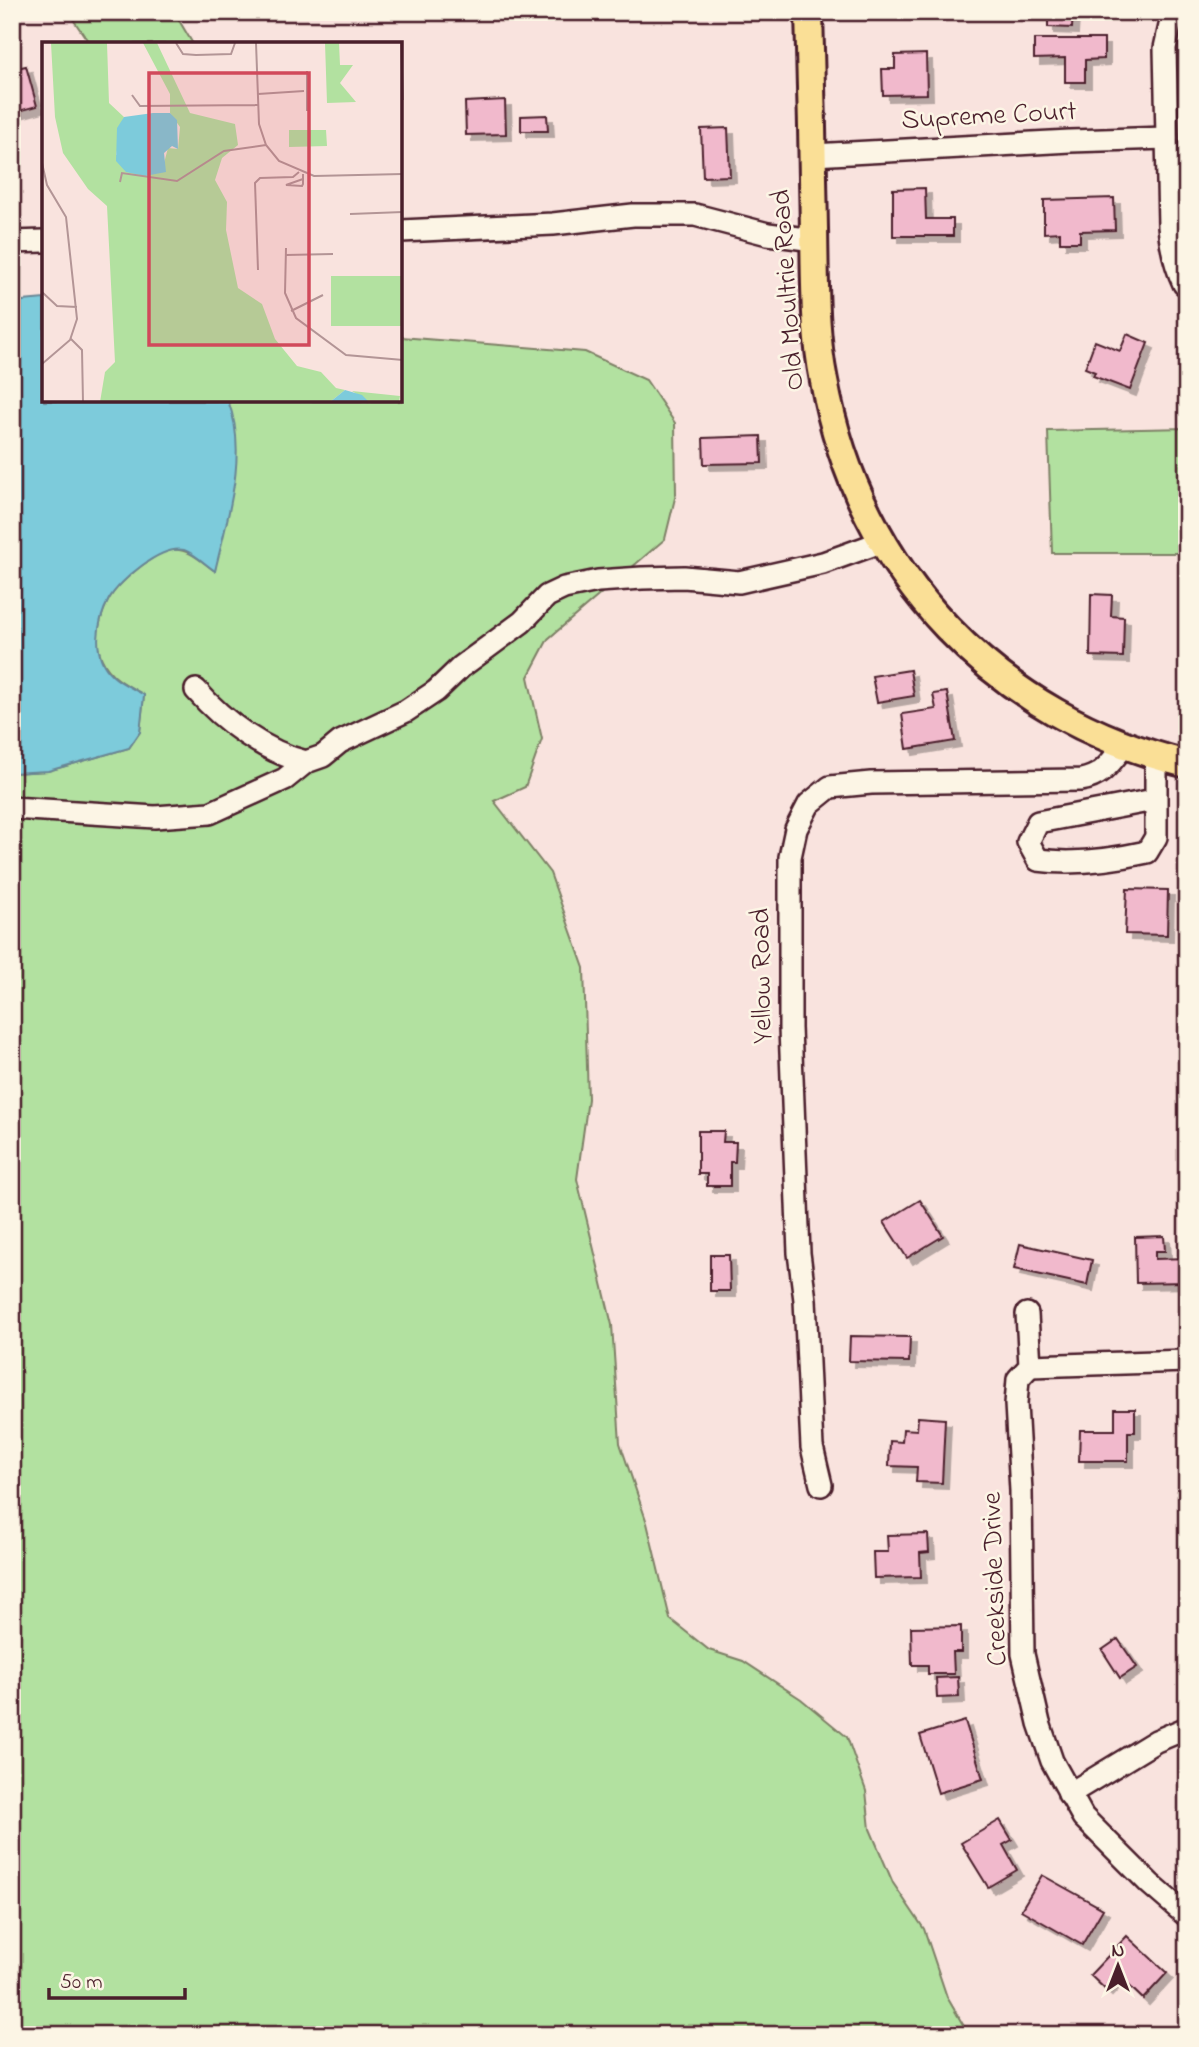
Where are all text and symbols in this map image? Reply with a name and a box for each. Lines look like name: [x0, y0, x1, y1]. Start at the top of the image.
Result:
inset map: [42, 42, 402, 402]
street label: Supreme Court: [900, 92, 1078, 142]
street label: Old Moultrie Road: [762, 188, 816, 392]
street label: Yellow Road: [741, 908, 785, 1044]
street label: Creekside Drive: [972, 1491, 1020, 1667]
north arrow: [1084, 1932, 1154, 2002]
text: N: [1112, 1938, 1125, 1965]
scale bar: [49, 1956, 186, 2000]
text: 50 m: [60, 1968, 103, 1998]

